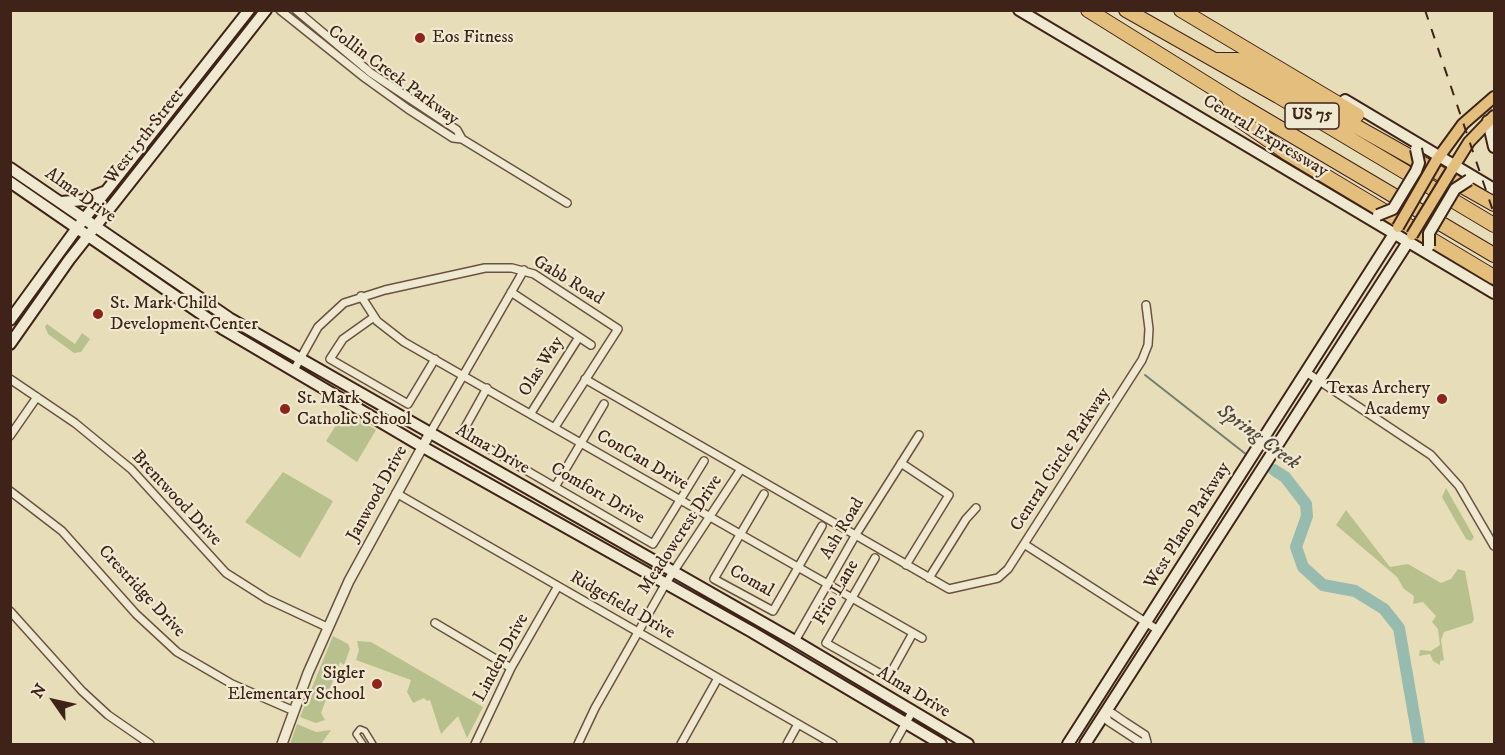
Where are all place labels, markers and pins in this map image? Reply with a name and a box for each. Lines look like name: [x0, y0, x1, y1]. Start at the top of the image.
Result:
place label: Eos Fitness: [432, 27, 514, 49]
marker: Eos Fitness: [413, 31, 427, 45]
place label: St. Mark Child Development Center: [110, 293, 258, 336]
marker: St. Mark Child Development Center: [91, 307, 105, 321]
place label: Texas Archery Academy: [1326, 378, 1430, 420]
place label: St. Mark Catholic School: [297, 388, 412, 430]
marker: Texas Archery Academy: [1435, 392, 1449, 406]
marker: St. Mark Catholic School: [278, 402, 292, 416]
place label: Sigler Elementary School: [227, 663, 365, 706]
marker: Sigler Elementary School: [370, 677, 384, 691]

